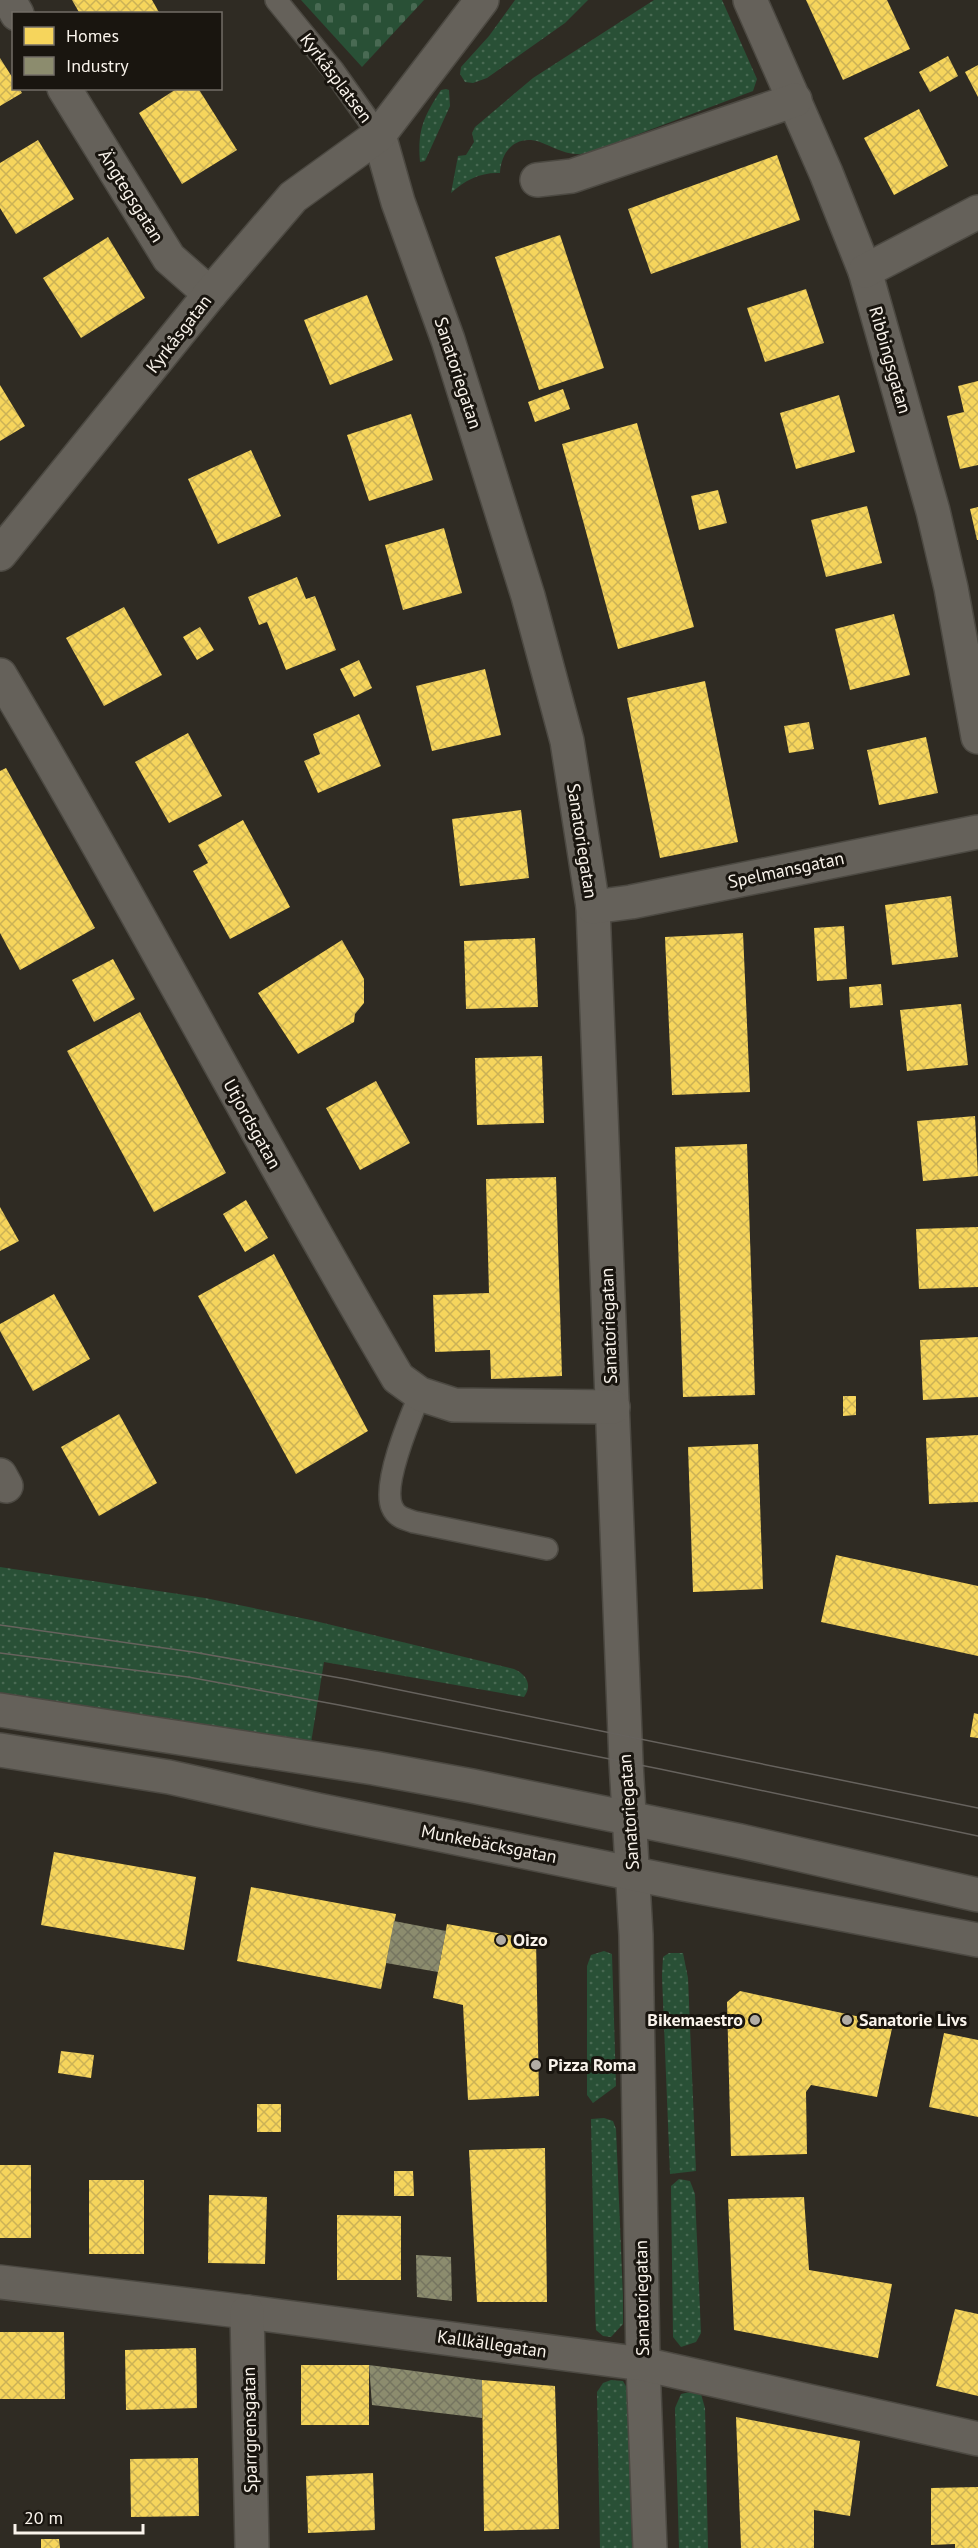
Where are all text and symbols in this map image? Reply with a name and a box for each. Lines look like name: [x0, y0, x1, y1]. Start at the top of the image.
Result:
legend: [12, 12, 222, 90]
text: Homes: [66, 24, 119, 47]
street label: Kyrkåsplatsen: [295, 28, 378, 127]
text: Industry: [66, 54, 129, 77]
street label: Ängtegsgatan: [94, 145, 169, 247]
street label: Kyrkåsgatan: [141, 290, 216, 377]
street label: Ribbingsgatan: [864, 304, 917, 416]
street label: Sanatoriegatan: [430, 314, 487, 432]
street label: Sanatoriegatan: [562, 782, 603, 900]
street label: Spelmansgatan: [726, 846, 846, 893]
street label: Utjordsgatan: [218, 1075, 287, 1173]
street label: Sanatoriegatan: [595, 1268, 622, 1384]
street label: Sanatoriegatan: [613, 1753, 644, 1871]
street label: Munkebäcksgatan: [419, 1819, 559, 1868]
place label: Oizo: [513, 1928, 548, 1951]
marker: Oizo: [494, 1933, 508, 1947]
place label: Bikemaestro: [647, 2008, 743, 2031]
place label: Sanatorie Livs: [859, 2008, 968, 2031]
marker: Bikemaestro: [748, 2013, 762, 2027]
marker: Sanatorie Livs: [840, 2013, 854, 2027]
place label: Pizza Roma: [548, 2053, 636, 2076]
marker: Pizza Roma: [529, 2058, 543, 2072]
street label: Sanatoriegatan: [629, 2240, 654, 2356]
street label: Kallkällegatan: [436, 2324, 548, 2363]
street label: Sparrgrensgatan: [237, 2367, 262, 2493]
scale bar: [15, 2497, 142, 2535]
text: 20 m: [24, 2506, 63, 2529]

